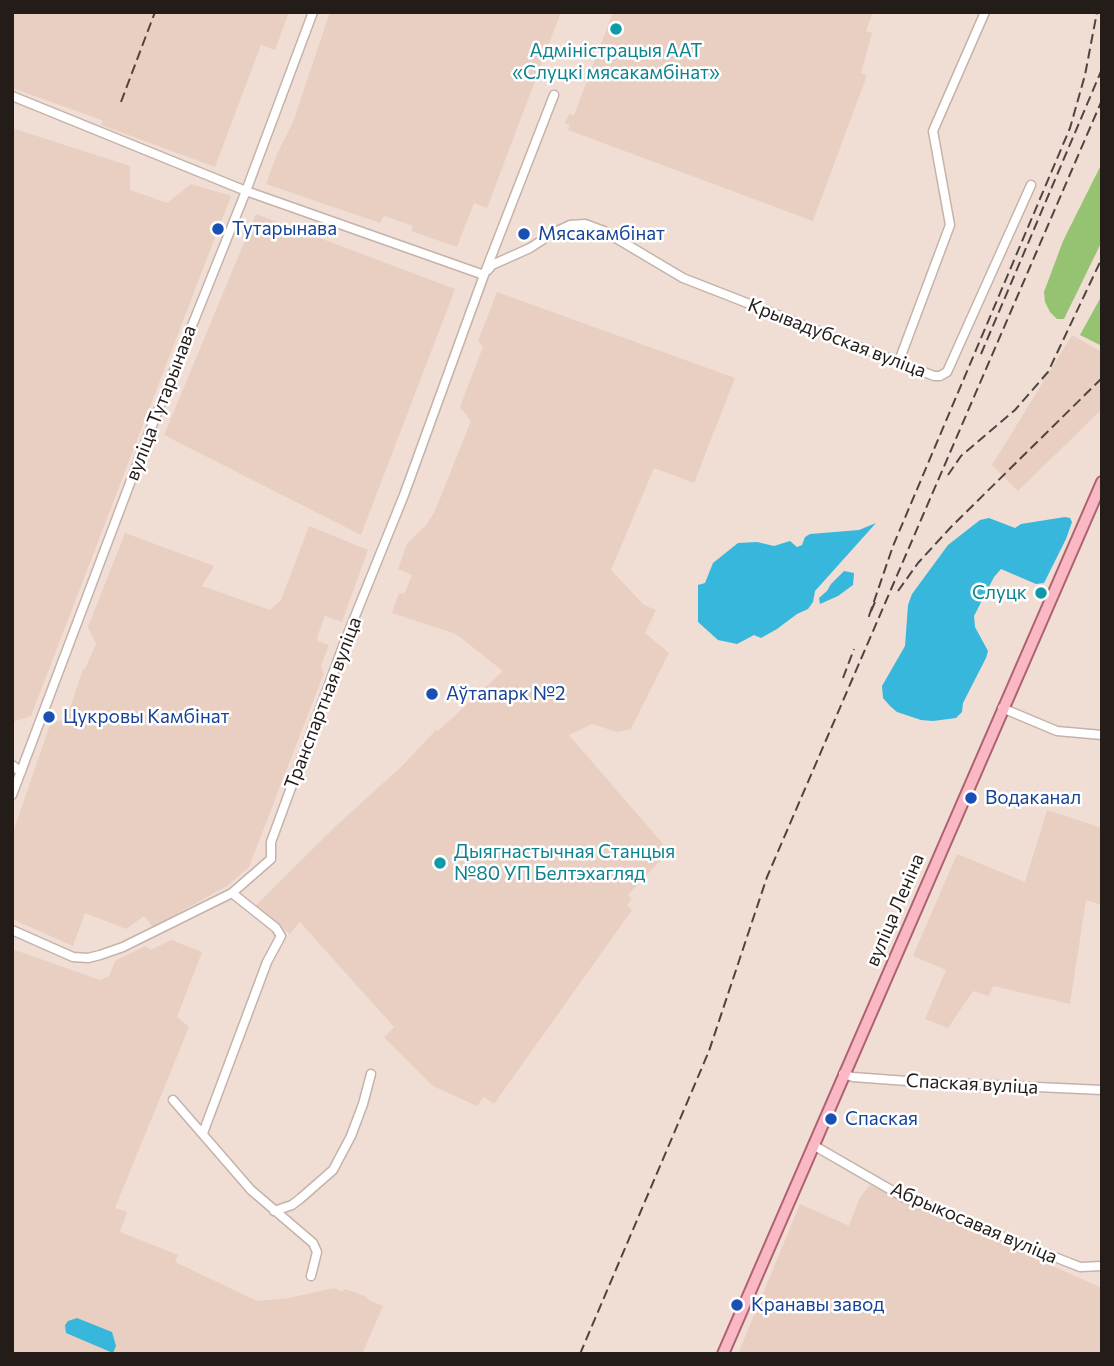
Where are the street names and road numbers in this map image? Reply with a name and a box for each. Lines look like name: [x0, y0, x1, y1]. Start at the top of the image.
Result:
street label: Крывадубская вуліца: [745, 294, 929, 382]
street label: вуліца Тутарынава: [121, 322, 201, 484]
street label: Транспартная вуліца: [280, 614, 366, 792]
street label: вуліца Леніна: [861, 850, 929, 970]
street label: Спаская вуліца: [905, 1069, 1039, 1099]
street label: Абрыкосавая вуліца: [887, 1178, 1061, 1268]

